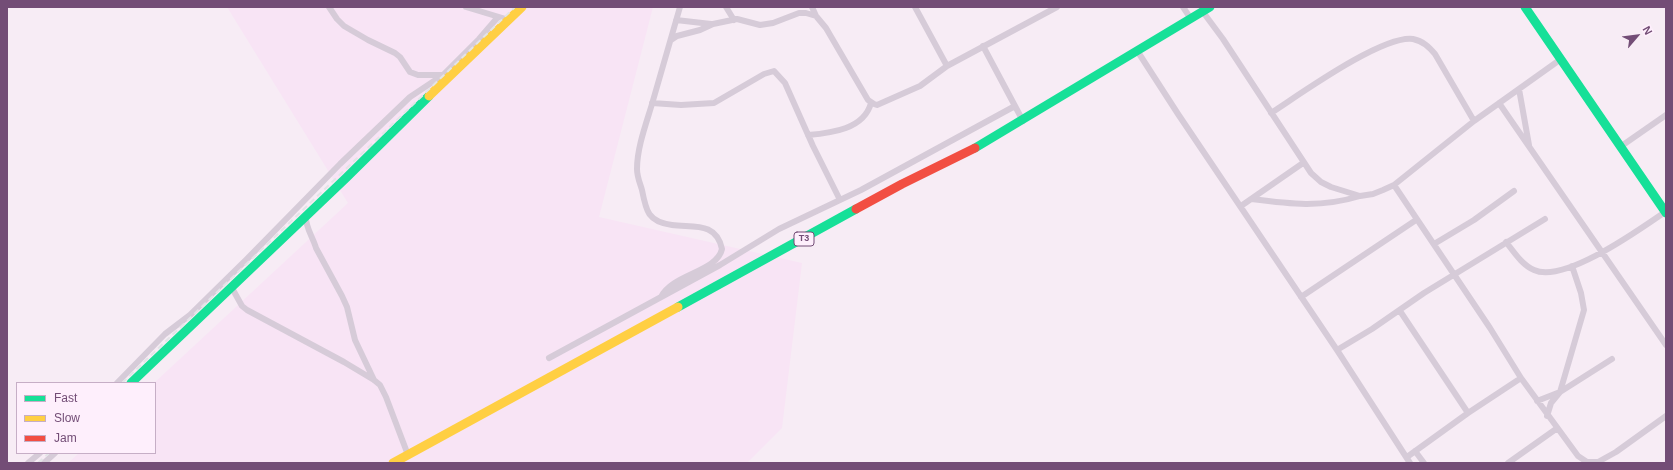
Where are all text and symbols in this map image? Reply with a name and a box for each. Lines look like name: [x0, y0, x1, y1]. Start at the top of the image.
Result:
north arrow: [1617, 16, 1657, 56]
text: N: [1640, 24, 1655, 37]
road number: T3: [794, 232, 814, 246]
legend: [16, 382, 156, 454]
text: Fast: [54, 391, 77, 405]
text: Slow: [54, 411, 80, 425]
text: Jam: [54, 431, 77, 445]

